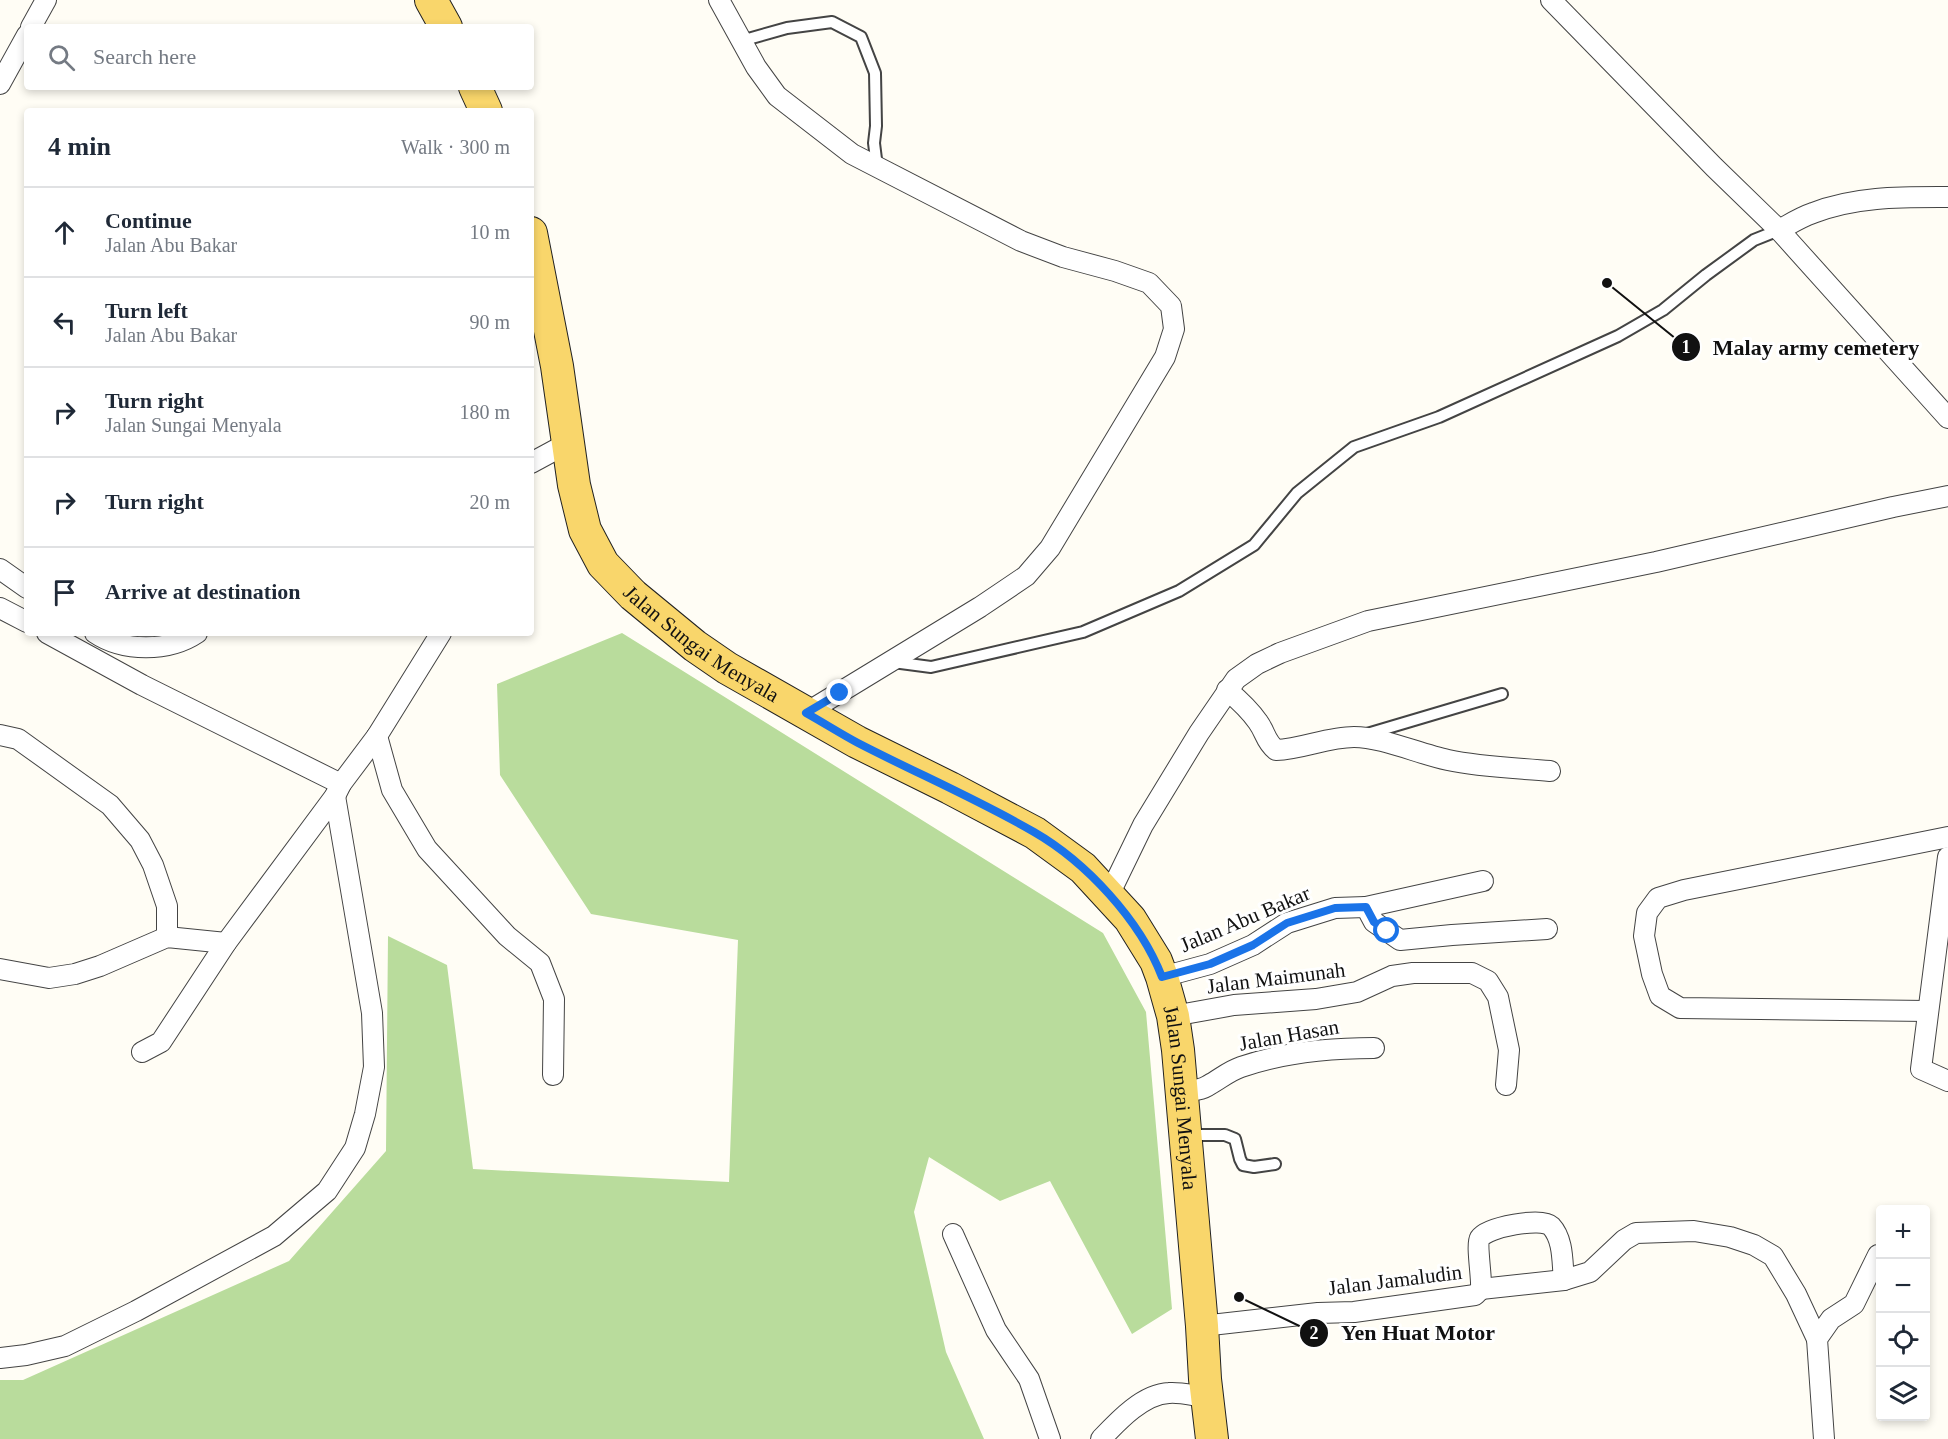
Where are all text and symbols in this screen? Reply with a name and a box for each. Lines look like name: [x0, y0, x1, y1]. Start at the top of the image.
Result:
search box: [24, 24, 534, 90]
icon: search: [45, 41, 78, 74]
text: Search here: [93, 44, 196, 69]
text: 4 min: [48, 132, 111, 161]
text: Walk · 300 m: [401, 136, 510, 158]
text: Continue: [105, 208, 192, 233]
icon: ahead: [48, 216, 81, 249]
text: 10 m: [469, 221, 510, 243]
text: Jalan Abu Bakar: [105, 234, 237, 256]
text: Turn left: [105, 298, 188, 323]
icon: left: [48, 306, 81, 339]
text: 90 m: [469, 311, 510, 333]
text: Jalan Abu Bakar: [105, 324, 237, 346]
callout: Malay army cemetery: [1671, 327, 1931, 367]
text: Malay army cemetery: [1713, 335, 1919, 360]
text: 1: [1682, 337, 1691, 357]
text: Turn right: [105, 388, 204, 413]
icon: right: [48, 396, 81, 429]
text: 180 m: [459, 401, 510, 423]
text: Jalan Sungai Menyala: [105, 414, 282, 436]
icon: right: [48, 486, 81, 519]
text: Turn right: [105, 489, 204, 514]
text: 20 m: [469, 491, 510, 513]
icon: arrive: [48, 576, 81, 609]
text: Arrive at destination: [105, 579, 301, 604]
street label: Jalan Sungai Menyala: [619, 581, 784, 707]
route end: [826, 679, 852, 705]
street label: Jalan Abu Bakar: [1176, 881, 1314, 957]
route start: [1373, 917, 1399, 943]
street label: Jalan Maimunah: [1205, 958, 1347, 998]
street label: Jalan Sungai Menyala: [1159, 1002, 1202, 1192]
street label: Jalan Hasan: [1237, 1014, 1341, 1056]
map controls: [1876, 1205, 1930, 1421]
button: +: [1876, 1205, 1930, 1259]
button: −: [1876, 1259, 1930, 1313]
street label: Jalan Jamaludin: [1327, 1260, 1464, 1300]
callout: Yen Huat Motor: [1299, 1313, 1507, 1353]
button: locate: [1876, 1313, 1930, 1367]
text: Yen Huat Motor: [1341, 1320, 1495, 1345]
text: 2: [1310, 1323, 1319, 1343]
button: layers: [1876, 1367, 1930, 1421]

